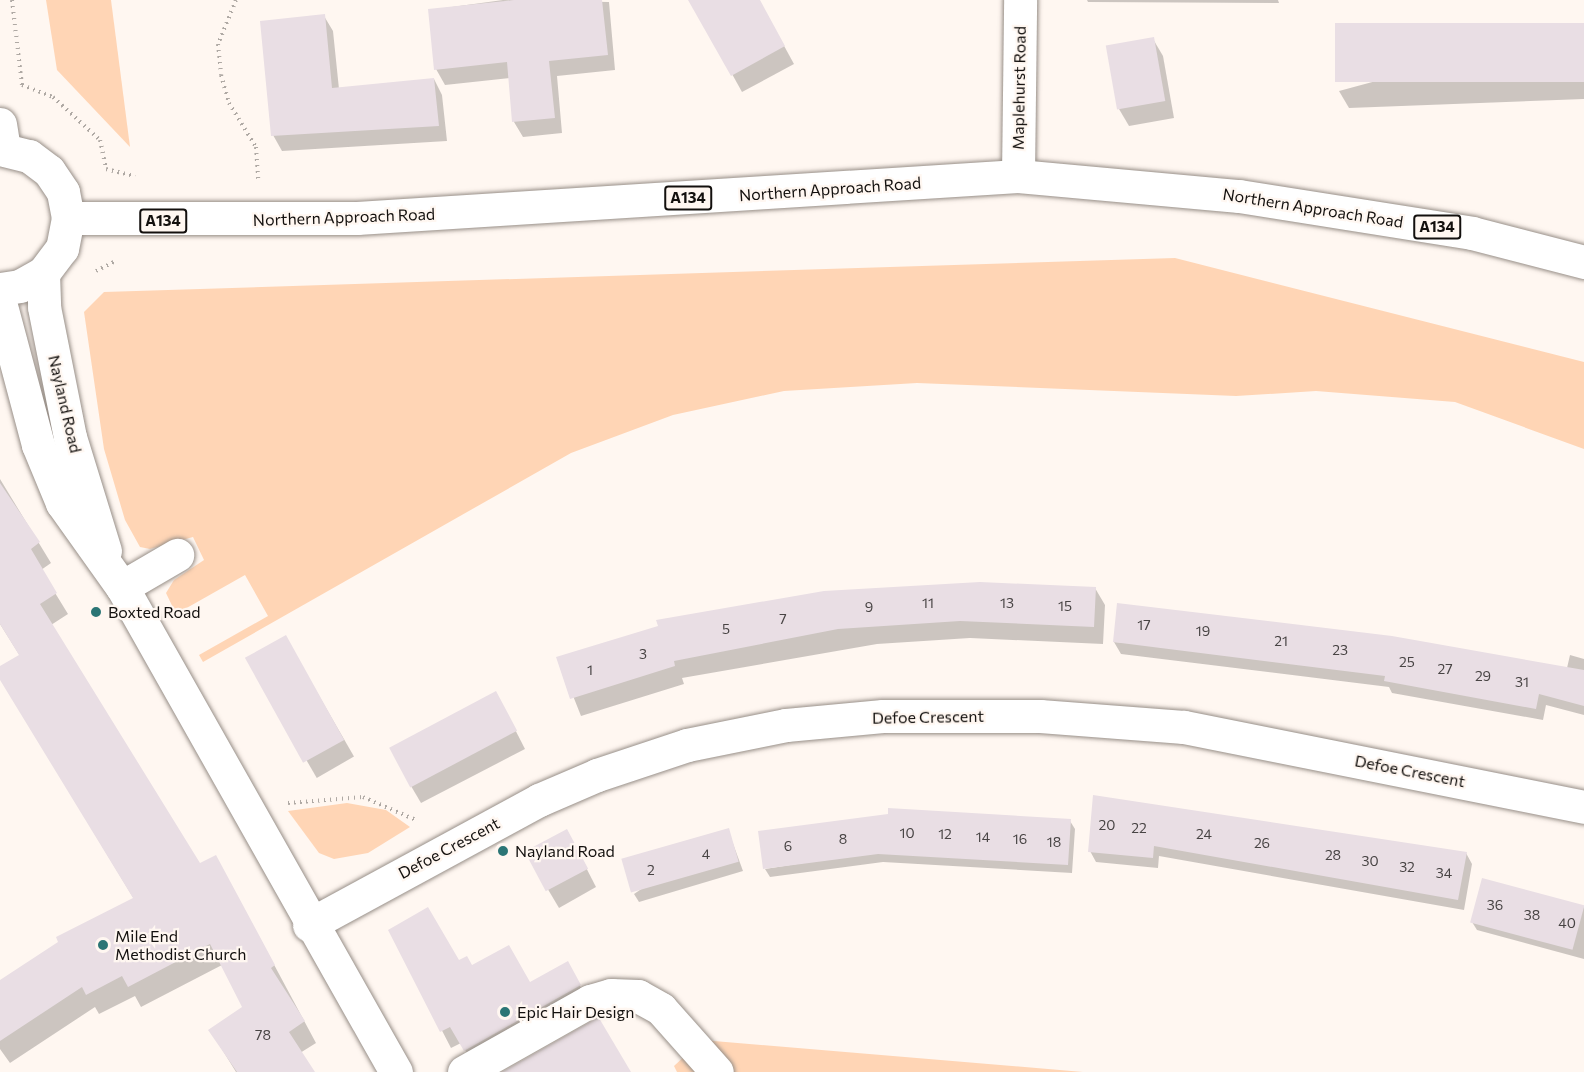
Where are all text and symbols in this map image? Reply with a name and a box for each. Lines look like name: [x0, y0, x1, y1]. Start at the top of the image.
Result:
street label: Maplehurst Road: [1008, 26, 1030, 150]
street label: Northern Approach Road: [738, 173, 922, 205]
street label: Northern Approach Road: [1221, 184, 1405, 232]
road number: A134: [664, 186, 712, 210]
street label: Northern Approach Road: [253, 204, 435, 230]
road number: A134: [139, 209, 187, 233]
road number: A134: [1413, 215, 1461, 239]
street label: Nayland Road: [44, 353, 86, 455]
house number: 11: [922, 595, 934, 611]
house number: 13: [1000, 595, 1014, 611]
house number: 15: [1058, 598, 1072, 614]
house number: 9: [865, 599, 873, 615]
place label: Boxted Road: [108, 602, 201, 622]
marker: Boxted Road: [89, 605, 103, 619]
house number: 7: [779, 611, 787, 627]
house number: 17: [1137, 617, 1151, 633]
house number: 5: [722, 621, 730, 637]
house number: 19: [1196, 623, 1210, 639]
house number: 21: [1274, 633, 1288, 649]
house number: 23: [1332, 642, 1348, 658]
house number: 3: [639, 646, 647, 662]
house number: 25: [1399, 654, 1415, 670]
house number: 27: [1437, 661, 1453, 677]
house number: 1: [587, 662, 593, 678]
house number: 29: [1475, 668, 1491, 684]
house number: 31: [1515, 674, 1529, 690]
street label: Defoe Crescent: [872, 706, 984, 728]
street label: Defoe Crescent: [1353, 751, 1467, 791]
street label: Defoe Crescent: [395, 813, 503, 883]
house number: 20: [1099, 817, 1115, 833]
house number: 22: [1131, 820, 1147, 836]
house number: 10: [899, 825, 915, 841]
house number: 12: [938, 826, 952, 842]
house number: 24: [1196, 826, 1212, 842]
house number: 14: [976, 829, 990, 845]
house number: 8: [839, 831, 847, 847]
house number: 16: [1013, 831, 1027, 847]
house number: 18: [1047, 834, 1061, 850]
house number: 26: [1254, 835, 1270, 851]
house number: 6: [784, 838, 792, 854]
place label: Nayland Road: [515, 841, 615, 861]
marker: Nayland Road: [496, 844, 510, 858]
house number: 4: [702, 846, 710, 862]
house number: 28: [1325, 847, 1341, 863]
house number: 30: [1361, 853, 1379, 869]
house number: 32: [1399, 859, 1415, 875]
house number: 2: [647, 862, 655, 878]
house number: 34: [1436, 865, 1452, 881]
house number: 36: [1487, 897, 1503, 913]
house number: 38: [1524, 907, 1540, 923]
house number: 40: [1558, 915, 1576, 931]
place label: Mile End Methodist Church: [115, 926, 246, 964]
marker: Mile End Methodist Church: [96, 938, 110, 952]
place label: Epic Hair Design: [517, 1002, 634, 1022]
marker: Epic Hair Design: [498, 1005, 512, 1019]
house number: 78: [255, 1027, 271, 1043]

